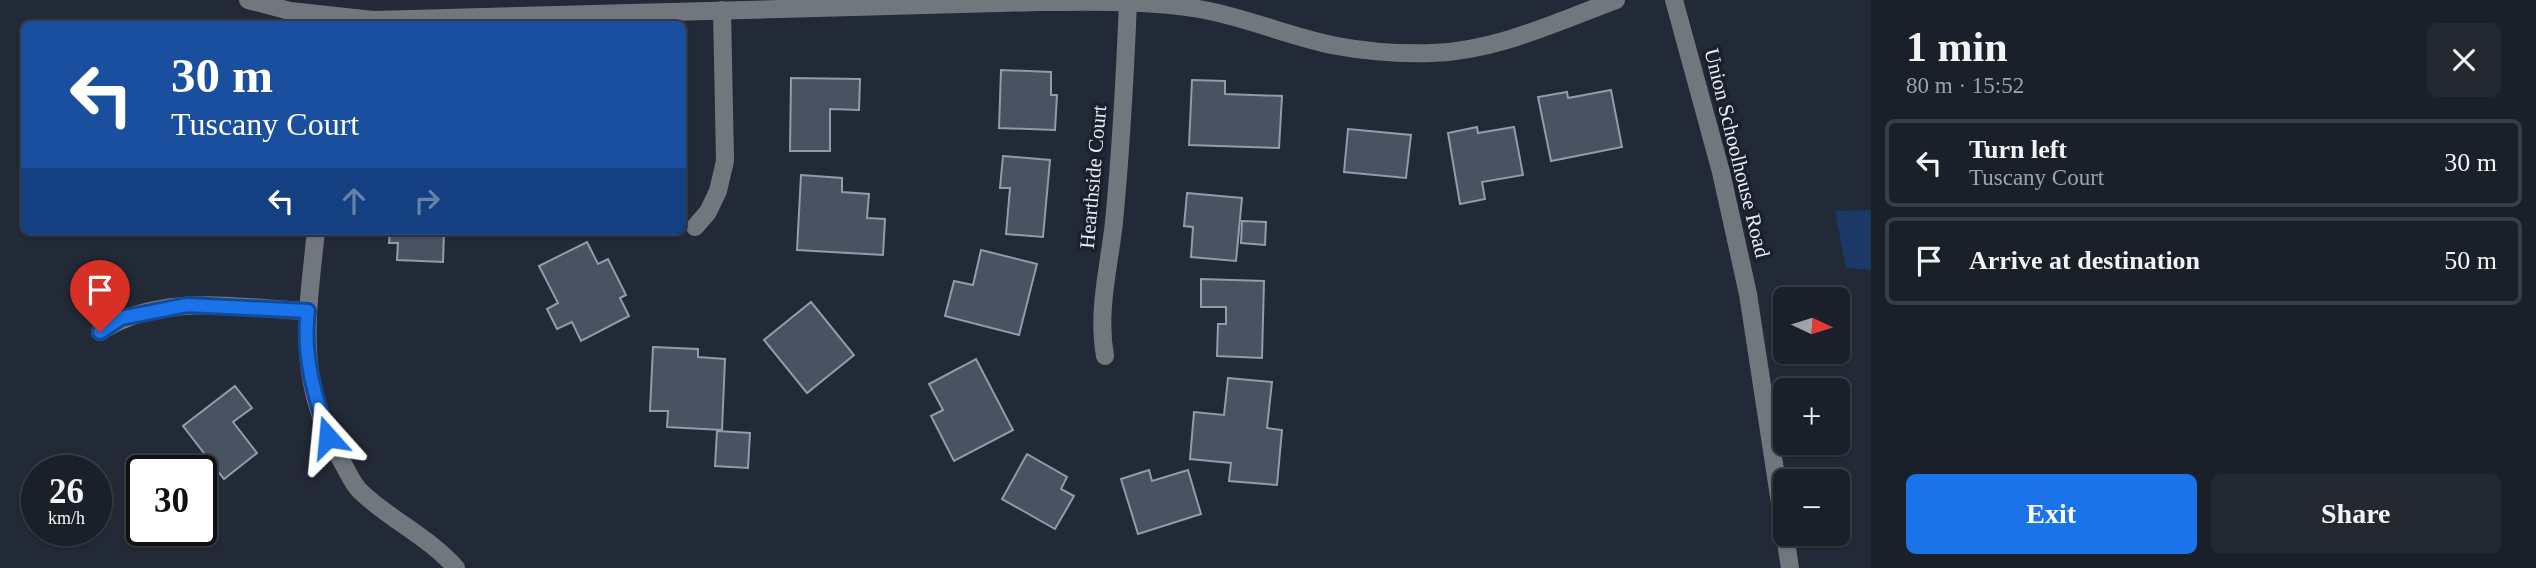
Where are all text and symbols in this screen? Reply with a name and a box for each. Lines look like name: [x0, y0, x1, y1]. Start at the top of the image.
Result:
button: close: [2427, 23, 2501, 97]
text: 1 min: [1906, 24, 2008, 70]
street label: Union Schoolhouse Road: [1699, 46, 1775, 261]
text: 30 m: [171, 48, 273, 103]
icon: left: [56, 49, 147, 140]
text: 80 m · 15:52: [1906, 73, 2024, 98]
street label: Hearthside Court: [1075, 104, 1111, 250]
text: Tuscany Court: [171, 106, 359, 142]
text: Turn left: [1969, 135, 2067, 164]
icon: left: [1910, 144, 1948, 182]
text: 30 m: [2444, 148, 2497, 177]
text: Tuscany Court: [1969, 165, 2104, 190]
icon: left: [262, 182, 300, 220]
icon: ahead: [335, 182, 373, 220]
icon: right: [408, 182, 446, 220]
icon: arrive: [1910, 242, 1948, 280]
text: Arrive at destination: [1969, 246, 2200, 275]
text: 50 m: [2444, 246, 2497, 275]
pin: [70, 260, 130, 332]
icon: arrive: [81, 271, 119, 309]
north arrow: [1773, 287, 1850, 364]
map controls: [1773, 287, 1850, 546]
button: +: [1773, 378, 1850, 455]
position arrow: [291, 400, 365, 474]
speed limit sign: 30: [126, 455, 217, 546]
button: −: [1773, 469, 1850, 546]
text: 26: [49, 472, 84, 511]
button: Exit: [1906, 474, 2197, 554]
button: Share: [2211, 474, 2501, 554]
text: km/h: [48, 508, 85, 528]

